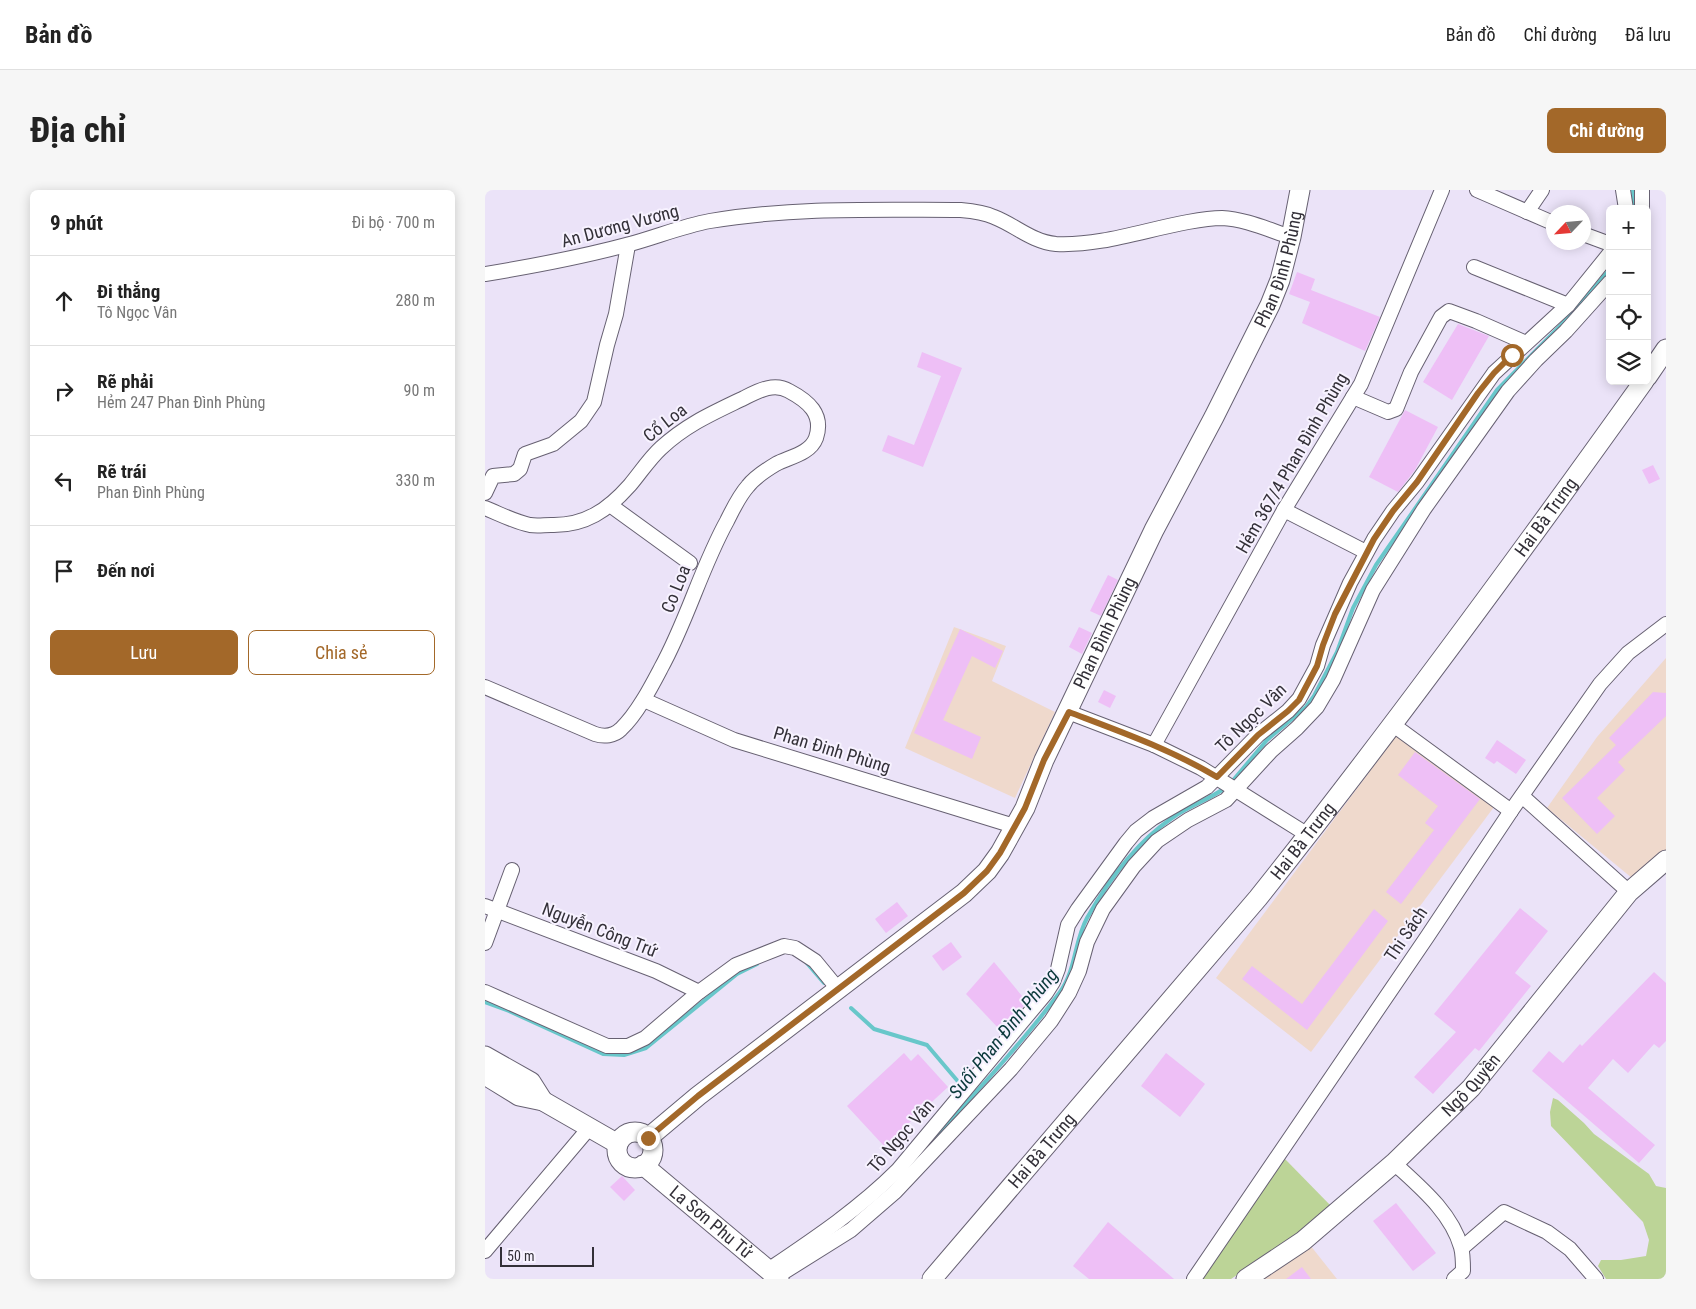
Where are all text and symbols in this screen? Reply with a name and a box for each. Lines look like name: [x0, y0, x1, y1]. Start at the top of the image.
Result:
text: Bản đồ: [25, 21, 93, 49]
text: Bản đồ: [1446, 24, 1496, 45]
text: Chỉ đường: [1524, 24, 1597, 45]
text: Đã lưu: [1625, 24, 1671, 45]
button: Chỉ đường: [1547, 108, 1666, 153]
text: Địa chỉ: [30, 110, 126, 151]
street label: An Dương Vương: [559, 200, 681, 251]
north arrow: [1546, 205, 1591, 250]
map controls: [1606, 205, 1651, 385]
button: +: [1606, 205, 1651, 250]
street label: Phan Đình Phùng: [1249, 209, 1306, 331]
text: 9 phút: [50, 211, 103, 235]
text: Đi bộ · 700 m: [352, 213, 435, 232]
button: −: [1606, 250, 1651, 295]
text: Đi thẳng: [97, 280, 160, 303]
icon: ahead: [50, 287, 78, 315]
text: 280 m: [396, 291, 435, 310]
button: locate: [1606, 295, 1651, 340]
text: Tô Ngọc Vân: [97, 303, 177, 322]
button: layers: [1606, 340, 1651, 385]
route start: [1501, 344, 1524, 367]
street label: Hẻm 367/4 Phan Đình Phùng: [1231, 369, 1352, 557]
text: Rẽ phải: [97, 370, 153, 393]
icon: right: [50, 377, 78, 405]
text: 90 m: [403, 381, 435, 400]
text: Hẻm 247 Phan Đình Phùng: [97, 393, 265, 412]
street label: Cổ Loa: [639, 399, 691, 446]
text: Rẽ trái: [97, 460, 147, 483]
icon: left: [50, 467, 78, 495]
text: 330 m: [396, 471, 435, 490]
street label: Hai Bà Trưng: [1510, 473, 1581, 560]
text: Phan Đình Phùng: [97, 483, 205, 502]
icon: arrive: [50, 557, 78, 585]
text: Đến nơi: [97, 559, 155, 582]
street label: Co Loa: [657, 562, 695, 616]
street label: Phan Đình Phùng: [1069, 573, 1140, 692]
button: Lưu: [50, 630, 238, 675]
button: Chia sẻ: [248, 630, 435, 675]
street label: Tô Ngọc Vân: [1211, 679, 1290, 757]
street label: Phan Đinh Phùng: [771, 722, 893, 777]
street label: Hai Bà Trưng: [1266, 798, 1339, 883]
street label: Nguyễn Công Trứ: [539, 898, 661, 961]
street label: Thi Sách: [1380, 902, 1431, 965]
water label: Suối Phan Đình Phùng: [944, 964, 1063, 1103]
street label: Ngô Quyền: [1437, 1049, 1504, 1121]
street label: Tô Ngọc Vân: [863, 1095, 938, 1177]
street label: Hai Bà Trưng: [1004, 1108, 1079, 1192]
route end: [637, 1127, 660, 1150]
street label: La Sơn Phu Tử: [666, 1181, 758, 1263]
scale bar: [500, 1244, 594, 1267]
text: 50 m: [507, 1248, 535, 1264]

